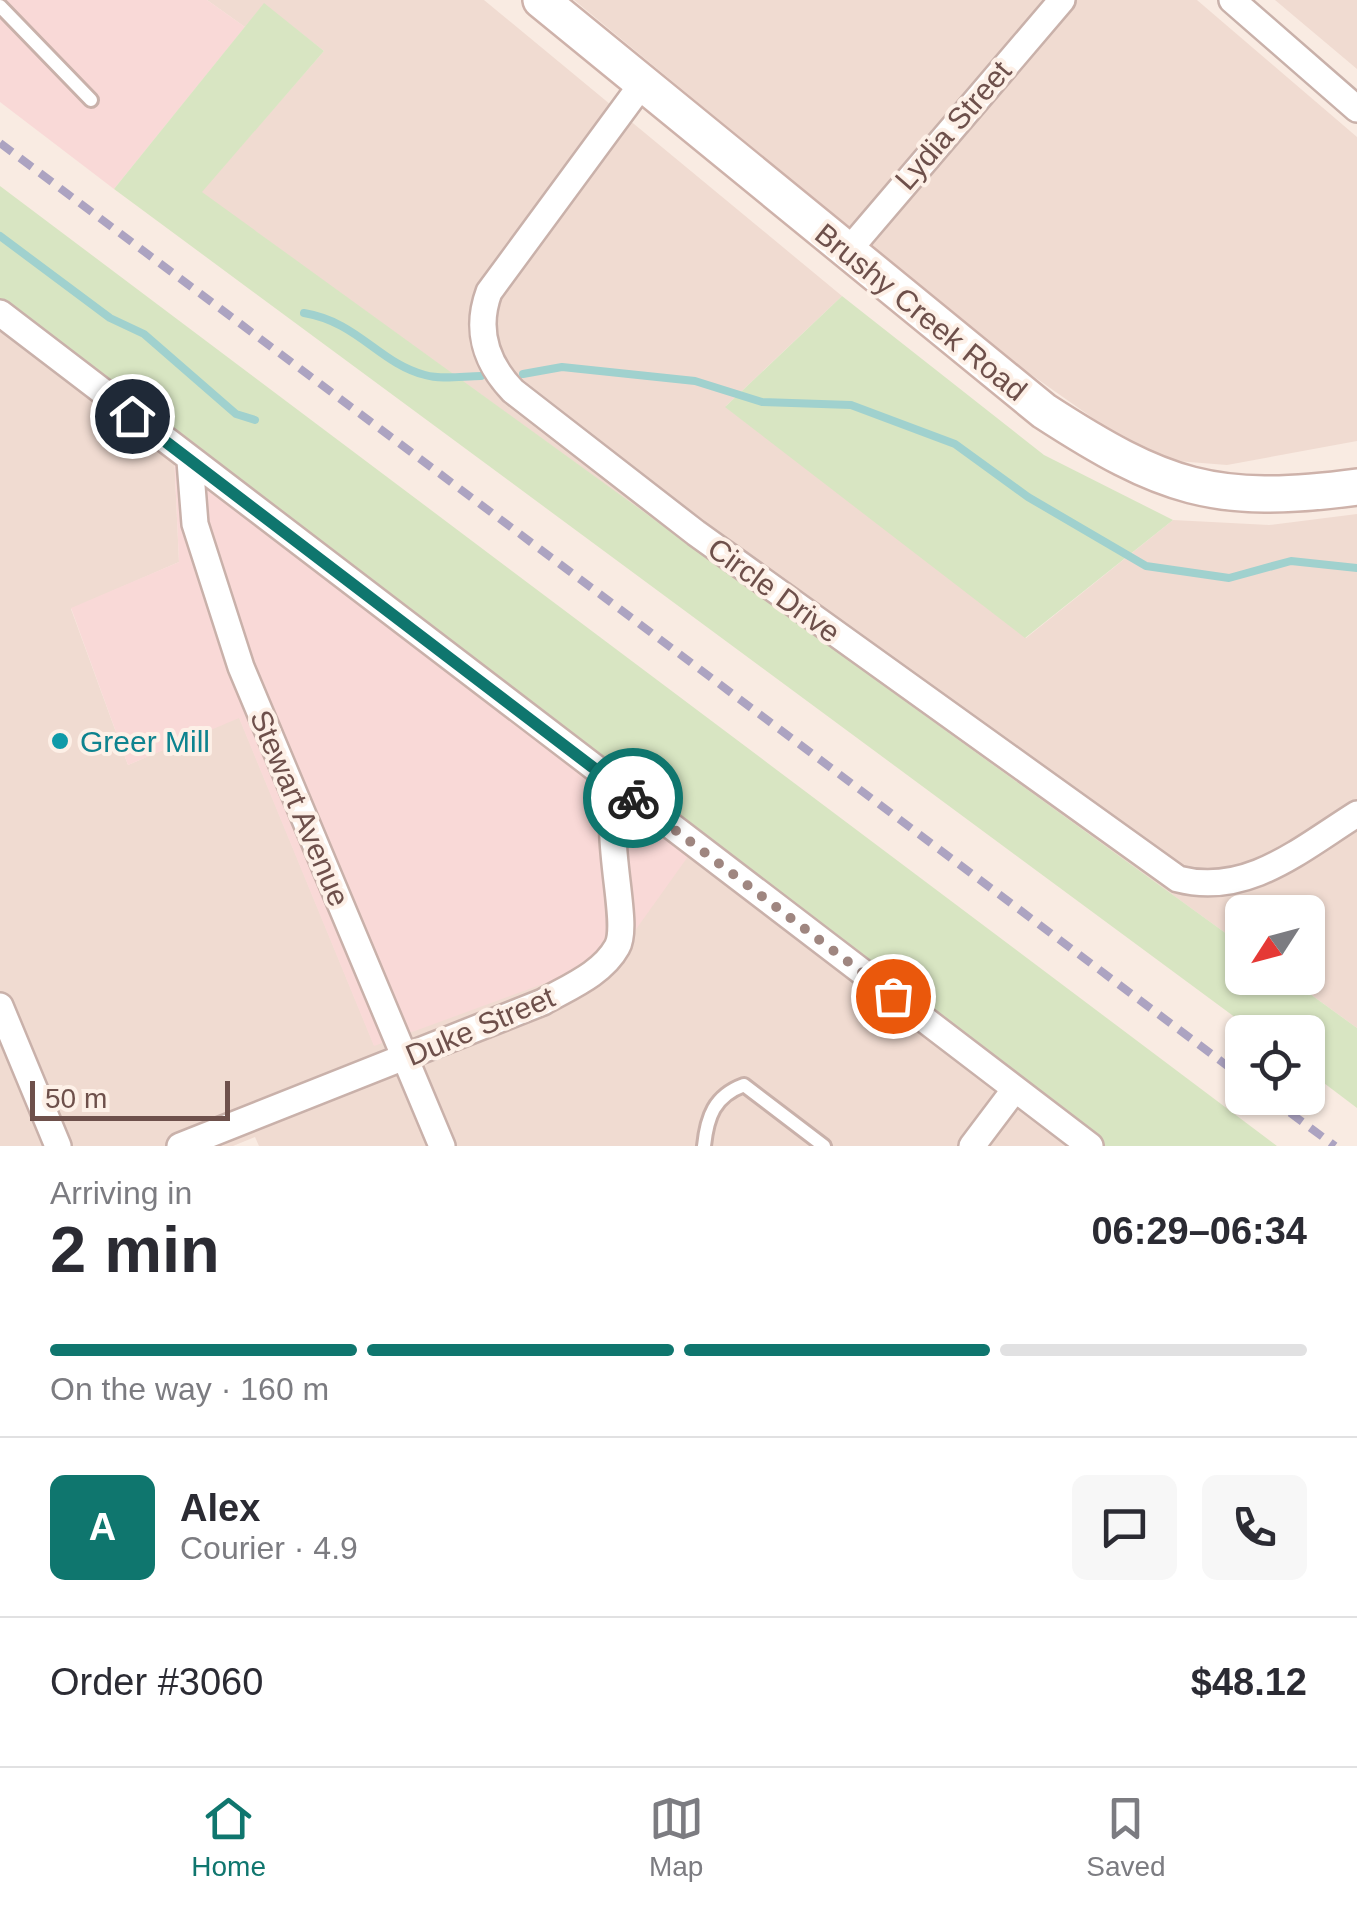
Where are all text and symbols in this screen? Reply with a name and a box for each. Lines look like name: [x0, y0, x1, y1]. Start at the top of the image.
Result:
street label: Lydia Street: [888, 54, 1018, 196]
street label: Brushy Creek Road: [809, 217, 1033, 407]
pin: [90, 374, 175, 459]
icon: home: [105, 389, 160, 444]
street label: Circle Drive: [702, 531, 846, 649]
street label: Stewart Avenue: [244, 705, 356, 911]
place label: Greer Mill: [80, 725, 210, 758]
marker: Greer Mill: [49, 730, 71, 752]
courier: [583, 748, 683, 848]
icon: bike: [606, 771, 661, 826]
north arrow: [1225, 895, 1325, 995]
map controls: [1225, 895, 1325, 1115]
pin: [851, 954, 936, 1039]
icon: bag: [866, 969, 921, 1024]
street label: Duke Street: [401, 980, 560, 1072]
button: locate: [1225, 1015, 1325, 1115]
scale bar: [30, 1076, 230, 1120]
text: 50 m: [45, 1083, 107, 1114]
text: Arriving in: [50, 1175, 192, 1211]
text: 06:29–06:34: [1091, 1210, 1307, 1252]
text: 2 min: [50, 1213, 220, 1286]
text: On the way · 160 m: [50, 1371, 329, 1407]
button: chat: [1072, 1475, 1177, 1580]
button: phone: [1202, 1475, 1307, 1580]
text: Alex: [180, 1487, 260, 1529]
text: A: [89, 1506, 116, 1548]
text: Courier · 4.9: [180, 1530, 358, 1566]
text: Order #3060: [50, 1661, 263, 1703]
text: $48.12: [1191, 1661, 1307, 1703]
tab: Home: [191, 1791, 266, 1883]
tab: Map: [649, 1791, 704, 1883]
tab: Saved: [1086, 1791, 1166, 1883]

